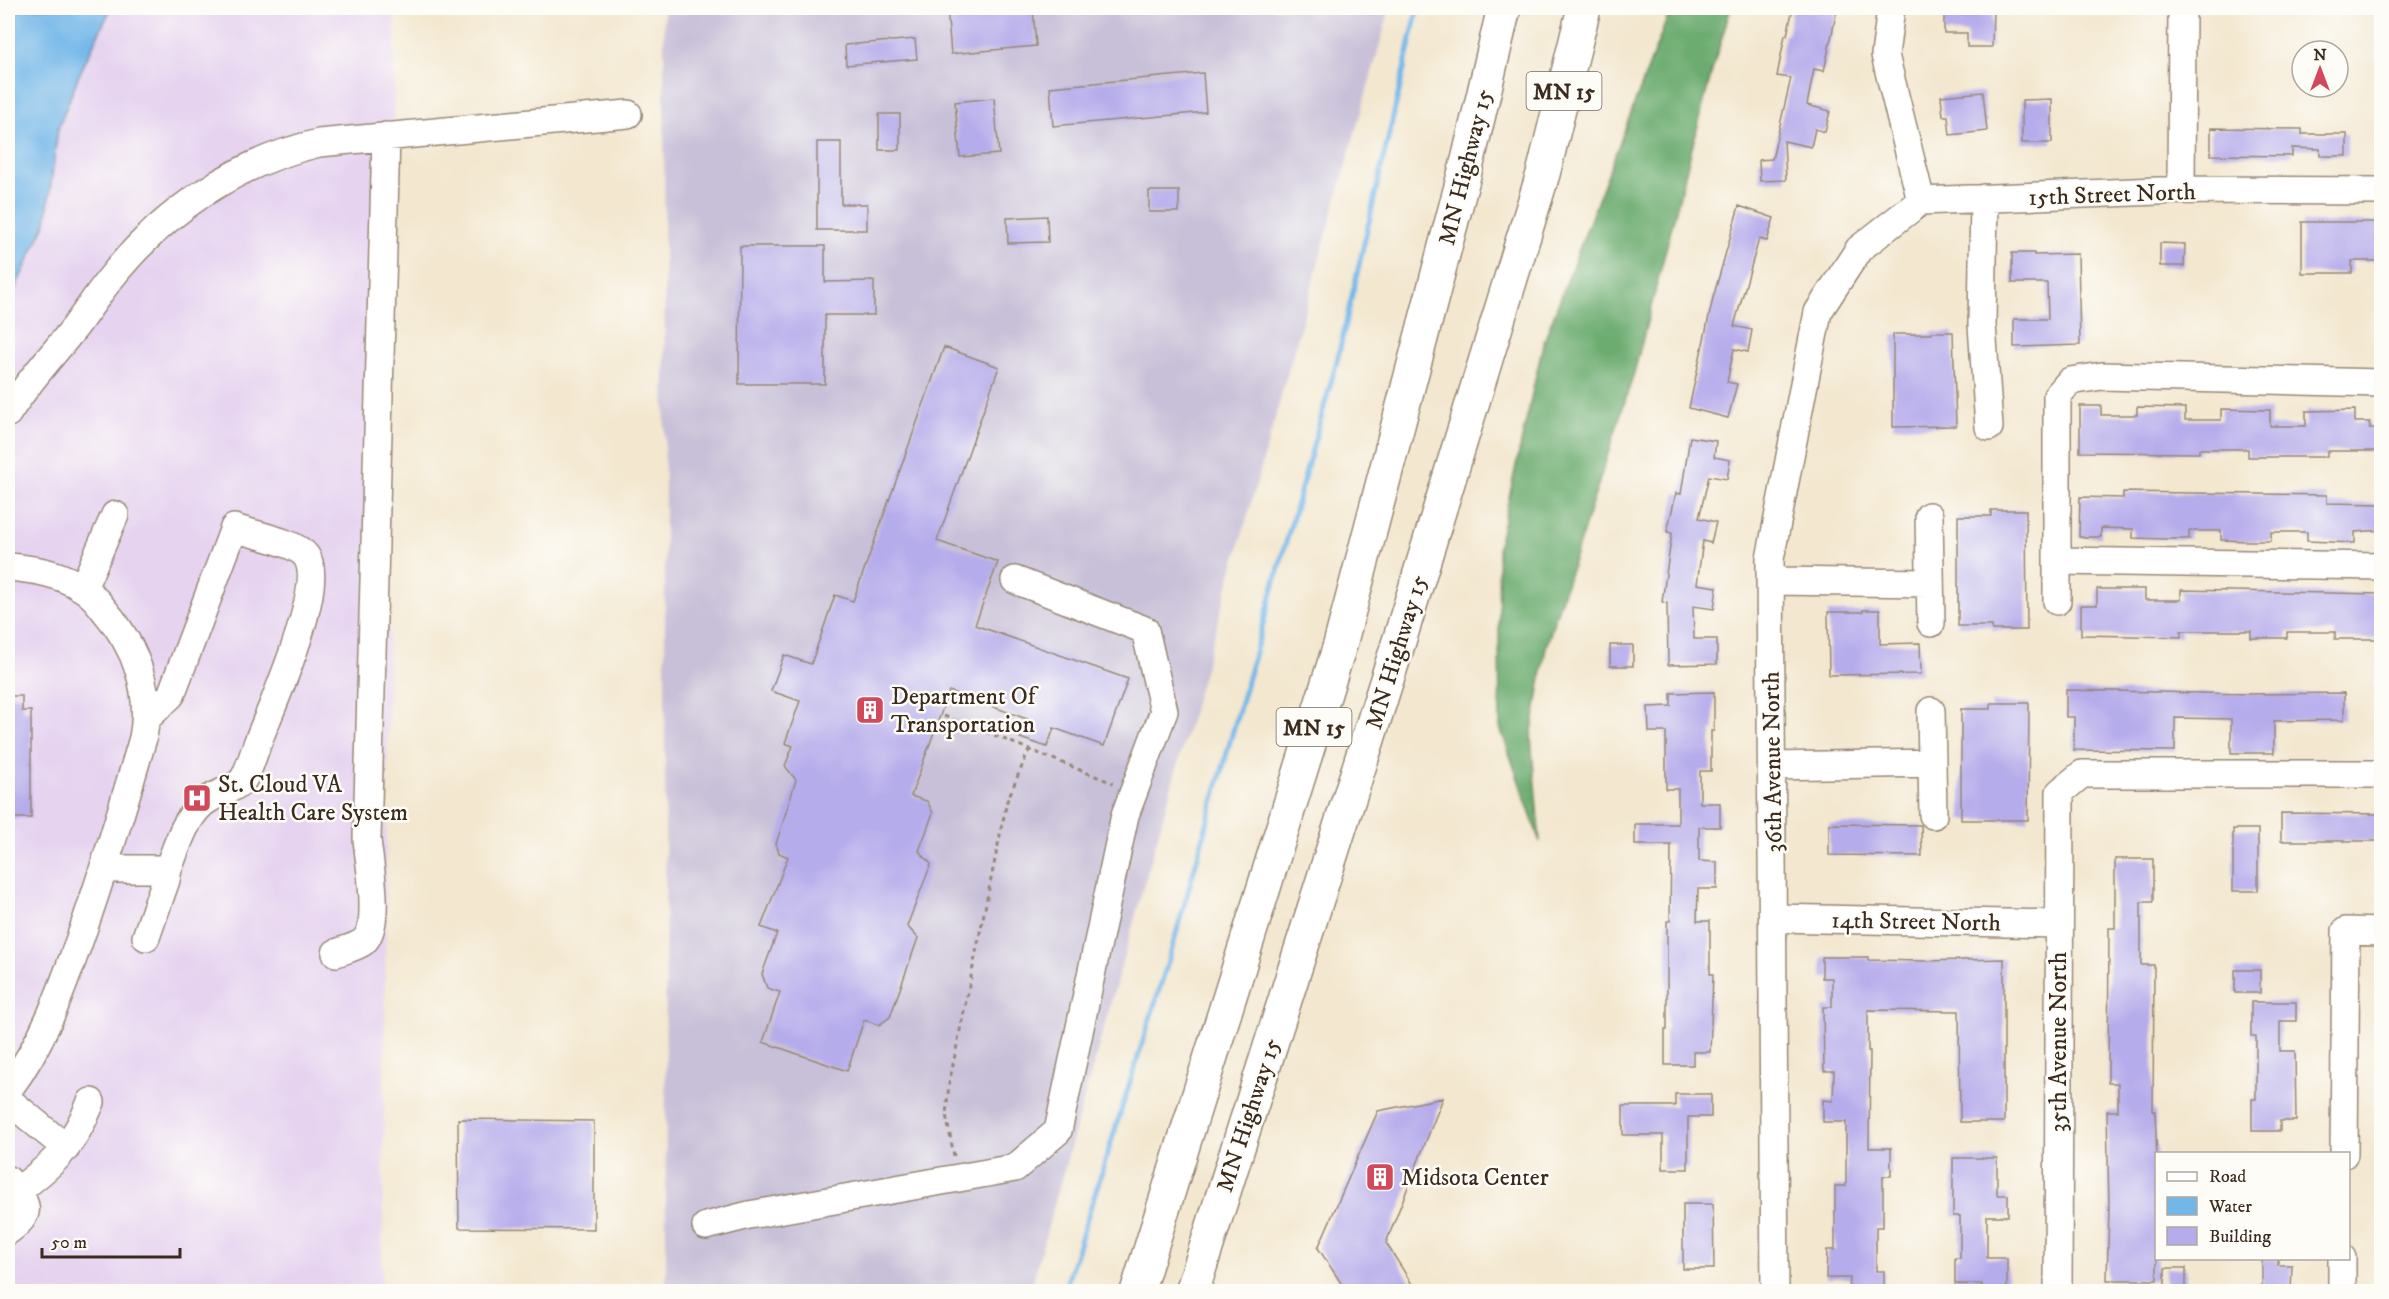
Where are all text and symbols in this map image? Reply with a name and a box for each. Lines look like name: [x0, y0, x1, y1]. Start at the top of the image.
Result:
north arrow: [2290, 39, 2350, 99]
text: N: [2313, 45, 2327, 65]
road number: MN 15: [1526, 72, 1602, 110]
street label: MN Highway 15: [1432, 86, 1500, 248]
street label: 15th Street North: [2028, 177, 2197, 213]
street label: MN Highway 15: [1359, 571, 1435, 733]
street label: 36th Avenue North: [1756, 671, 1790, 853]
place label: Department Of Transportation: [891, 682, 1039, 740]
building icon: Department Of Transportation: [854, 694, 886, 726]
road number: MN 15: [1276, 708, 1352, 746]
place label: St. Cloud VA Health Care System: [218, 770, 408, 828]
hospital icon: St. Cloud VA Health Care System: [181, 782, 213, 814]
street label: 14th Street North: [1831, 906, 2002, 938]
street label: 35th Avenue North: [2044, 951, 2074, 1132]
street label: MN Highway 15: [1210, 1035, 1288, 1196]
legend: [2155, 1152, 2350, 1260]
building icon: Midsota Center: [1364, 1161, 1396, 1193]
place label: Midsota Center: [1401, 1163, 1549, 1193]
text: Road: [2209, 1166, 2246, 1188]
text: Water: [2208, 1196, 2252, 1218]
scale bar: [42, 1221, 180, 1259]
text: Building: [2209, 1226, 2271, 1248]
text: 50 m: [51, 1232, 87, 1254]

